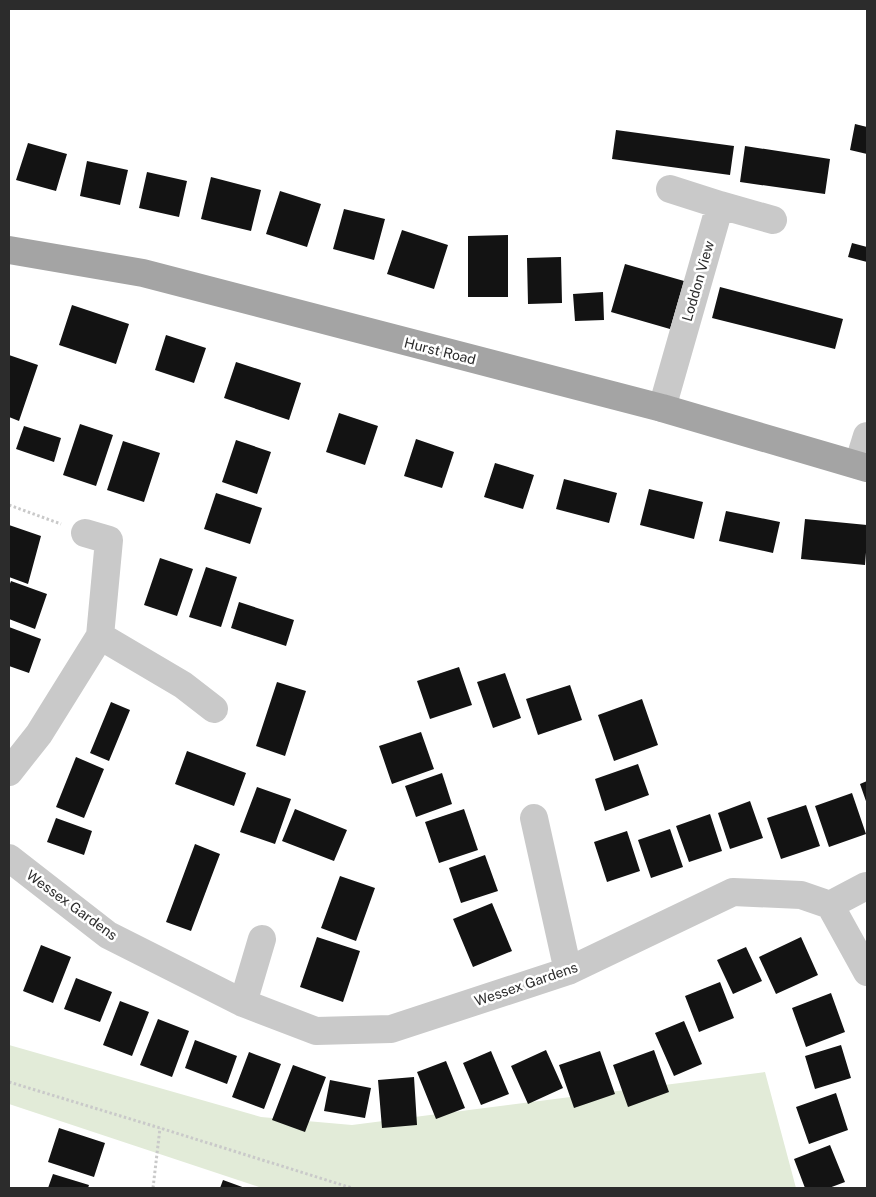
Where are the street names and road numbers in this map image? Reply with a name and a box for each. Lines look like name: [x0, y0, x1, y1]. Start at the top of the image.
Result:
street label: Loddon View: [679, 239, 717, 323]
street label: Hurst Road: [402, 334, 478, 368]
street label: Wessex Gardens: [24, 867, 120, 943]
street label: Wessex Gardens: [472, 959, 580, 1009]

